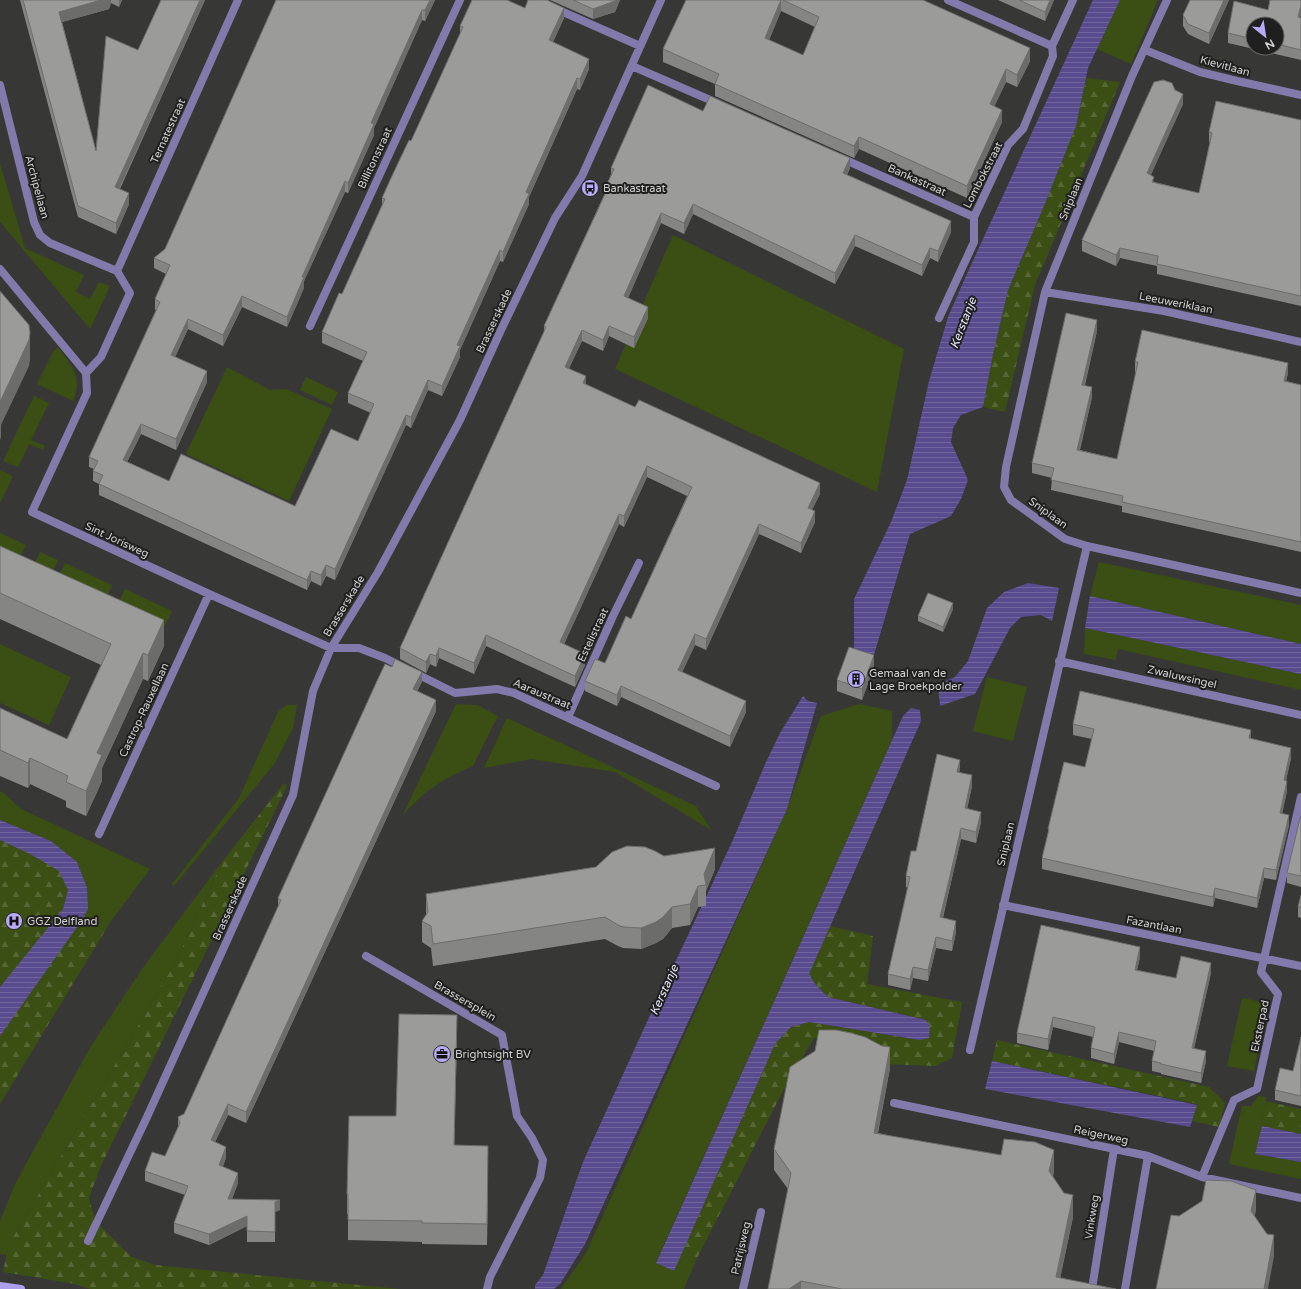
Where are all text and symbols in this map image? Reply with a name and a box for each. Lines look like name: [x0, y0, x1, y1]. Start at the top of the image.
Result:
north arrow: [1245, 16, 1285, 56]
text: N: [1263, 36, 1277, 52]
street label: Kievitlaan: [1199, 53, 1251, 79]
street label: Ternatestraat: [148, 97, 188, 165]
street label: Billitonstraat: [355, 125, 395, 191]
street label: Lombokstraat: [961, 140, 1005, 210]
street label: Archipellaan: [22, 154, 52, 220]
street label: Bankastraat: [886, 161, 948, 199]
street label: Sniplaan: [1057, 176, 1085, 222]
bus stop icon: Bankastraat: [580, 178, 600, 198]
place label: Bankastraat: [603, 182, 666, 195]
street label: Brasserskade: [473, 287, 515, 355]
street label: Leeuweriklaan: [1138, 289, 1214, 317]
water label: Kerstanje: [947, 294, 980, 351]
street label: Sniplaan: [1026, 495, 1070, 531]
street label: Sint Jorisweg: [83, 520, 151, 560]
street label: Brasserskade: [321, 573, 367, 639]
street label: Estelístraat: [575, 606, 611, 664]
street label: Castrop-Rauxellaan: [116, 661, 172, 759]
street label: Zwaluwsingel: [1146, 663, 1218, 691]
place label: Gemaal van de Lage Broekpolder: [869, 667, 963, 693]
building icon: Gemaal van de Lage Broekpolder: [846, 669, 866, 689]
street label: Aaraustraat: [511, 676, 573, 712]
street label: Sniplaan: [995, 821, 1017, 867]
street label: Brasserskade: [210, 874, 250, 942]
hospital icon: GGZ Delfland: [4, 911, 24, 931]
street label: Fazantlaan: [1125, 913, 1183, 937]
place label: GGZ Delfland: [27, 915, 97, 928]
water label: Kerstanje: [647, 962, 682, 1017]
street label: Brassersplein: [432, 978, 498, 1024]
street label: Eksterpad: [1248, 999, 1272, 1053]
office icon: Brightsight BV: [432, 1044, 452, 1064]
place label: Brightsight BV: [455, 1048, 531, 1061]
street label: Reigerweg: [1072, 1123, 1130, 1147]
street label: Vinkweg: [1082, 1194, 1102, 1240]
street label: Patrijsweg: [729, 1220, 753, 1276]

